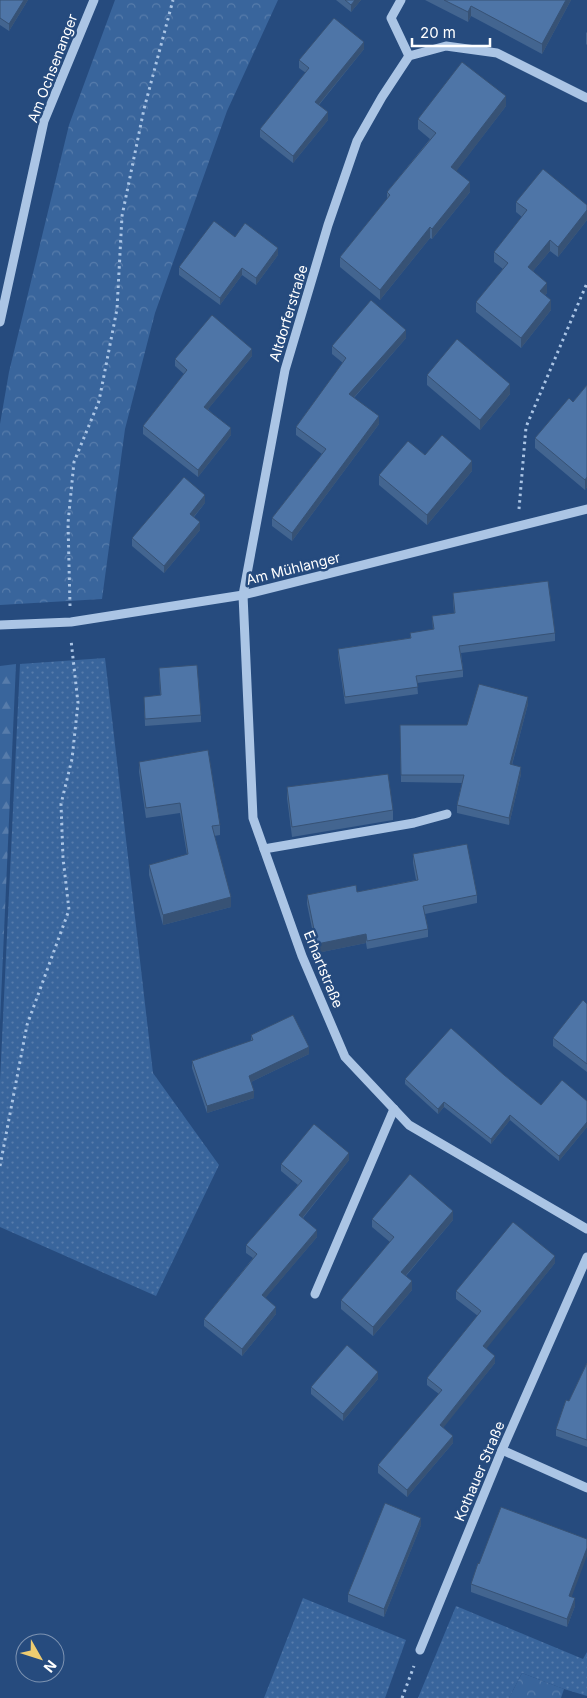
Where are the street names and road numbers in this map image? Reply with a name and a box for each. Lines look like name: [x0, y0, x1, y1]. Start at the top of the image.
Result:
street label: Am Ochsenanger: [23, 11, 81, 125]
street label: Altdorferstraße: [265, 263, 311, 363]
street label: Am Mühlanger: [244, 548, 342, 588]
street label: Erhartstraße: [301, 928, 347, 1010]
street label: Kothauer Straße: [450, 1418, 508, 1524]

